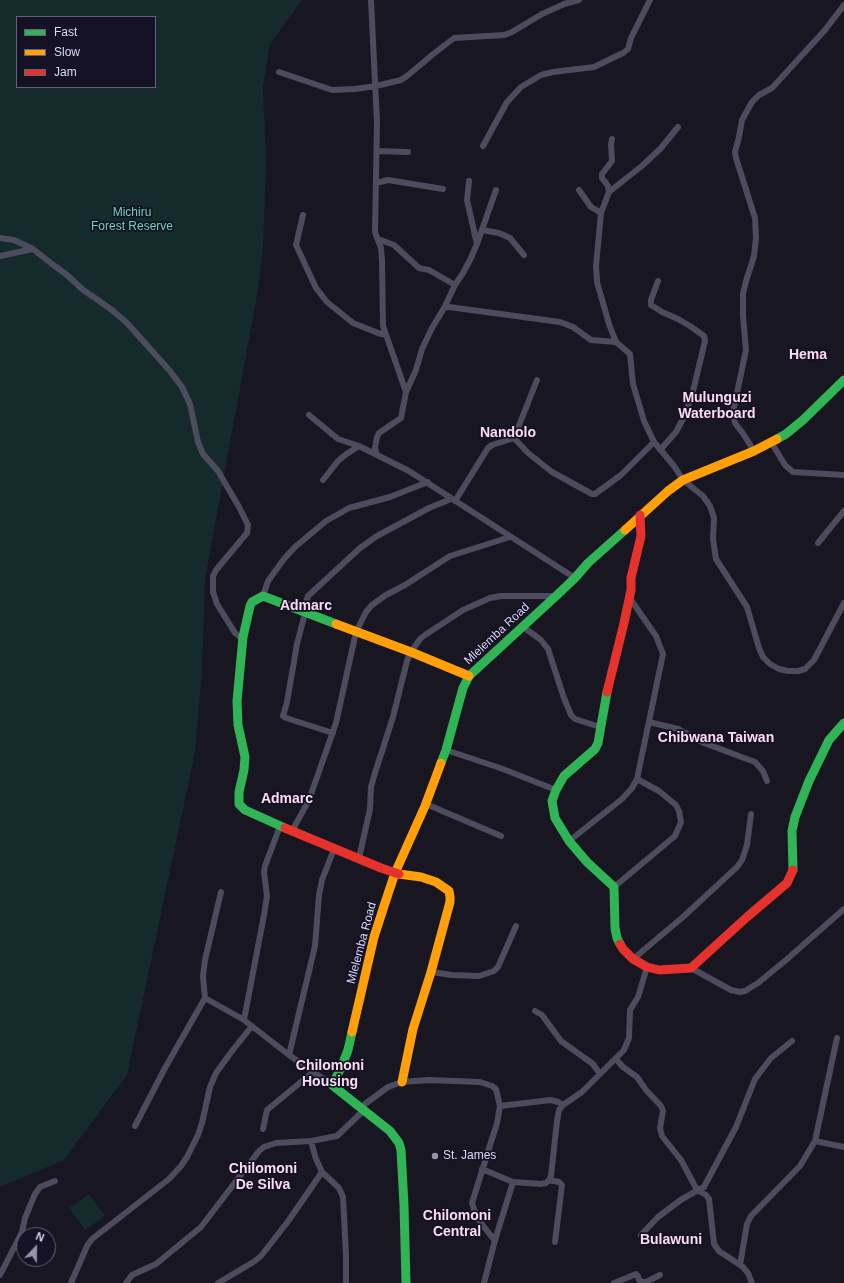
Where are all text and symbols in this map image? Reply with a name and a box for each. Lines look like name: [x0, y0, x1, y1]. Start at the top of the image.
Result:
legend: [16, 16, 156, 88]
text: Fast: [54, 25, 77, 39]
text: Slow: [54, 45, 80, 59]
text: Jam: [54, 65, 77, 79]
park label: Michiru Forest Reserve: [91, 206, 173, 234]
district label: Hema: [789, 347, 827, 363]
district label: Mulunguzi Waterboard: [678, 390, 756, 422]
district label: Nandolo: [480, 425, 536, 441]
district label: Admarc: [280, 598, 332, 614]
street label: Mlelemba Road: [461, 600, 533, 668]
district label: Chibwana Taiwan: [658, 730, 774, 746]
district label: Admarc: [261, 791, 313, 807]
street label: Mlelemba Road: [344, 901, 380, 985]
district label: Chilomoni Housing: [296, 1058, 364, 1090]
place label: St. James: [443, 1149, 496, 1163]
marker: St. James: [430, 1151, 440, 1161]
district label: Chilomoni De Silva: [229, 1161, 297, 1194]
district label: Chilomoni Central: [423, 1208, 491, 1240]
north arrow: [16, 1227, 56, 1267]
text: N: [34, 1230, 46, 1244]
district label: Bulawuni: [640, 1232, 702, 1248]

